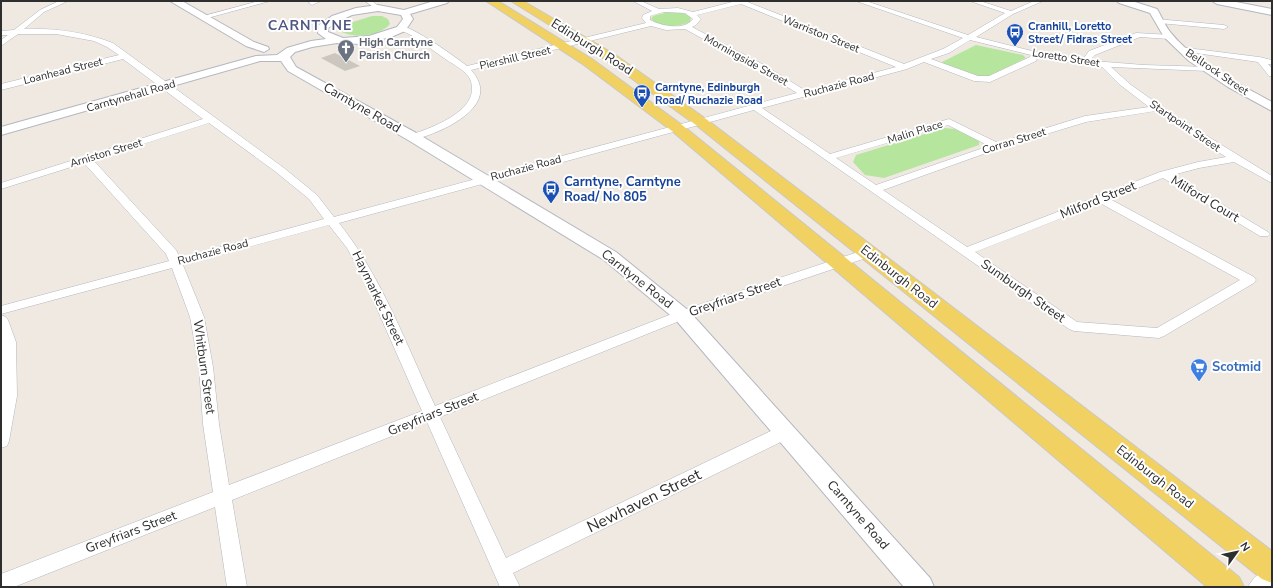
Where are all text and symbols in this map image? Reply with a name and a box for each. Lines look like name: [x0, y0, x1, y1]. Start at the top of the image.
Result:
street label: Warriston Street: [780, 12, 862, 56]
street label: Edinburgh Road: [548, 15, 636, 79]
district label: CARNTYNE: [268, 16, 352, 35]
place label: Cranhill, Loretto Street/ Fidras Street: [1028, 19, 1133, 47]
bus stop icon: Cranhill, Loretto Street/ Fidras Street: [1005, 22, 1025, 47]
street label: Morningside Street: [701, 31, 791, 89]
place label: High Carntyne Parish Church: [359, 35, 433, 63]
church icon: High Carntyne Parish Church: [336, 38, 356, 63]
street label: Piershill Street: [478, 42, 552, 73]
street label: Loretto Street: [1031, 45, 1101, 71]
street label: Bellrock Street: [1182, 45, 1252, 99]
street label: Loanhead Street: [22, 54, 104, 88]
street label: Ruchazie Road: [802, 68, 876, 102]
street label: Carntynehall Road: [85, 76, 177, 116]
street label: Carntyne Road: [320, 79, 404, 137]
place label: Carntyne, Edinburgh Road/ Ruchazie Road: [655, 80, 763, 108]
bus stop icon: Carntyne, Edinburgh Road/ Ruchazie Road: [632, 83, 652, 108]
street label: Startpoint Street: [1147, 97, 1224, 155]
street label: Malin Place: [886, 116, 945, 148]
street label: Corran Street: [980, 124, 1048, 158]
street label: Arniston Street: [68, 135, 144, 171]
street label: Ruchazie Road: [489, 151, 563, 185]
street label: Milford Court: [1167, 171, 1243, 227]
place label: Carntyne, Carntyne Road/ No 805: [564, 173, 681, 206]
street label: Milford Street: [1057, 176, 1139, 223]
bus stop icon: Carntyne, Carntyne Road/ No 805: [541, 179, 561, 204]
street label: Ruchazie Road: [176, 235, 250, 269]
street label: Edinburgh Road: [857, 241, 941, 313]
street label: Carntyne Road: [597, 245, 677, 313]
street label: Haymarket Street: [347, 248, 409, 348]
street label: Sumburgh Street: [977, 255, 1069, 327]
street label: Greyfriars Street: [687, 273, 784, 321]
street label: Whitburn Street: [188, 319, 220, 416]
supermarket icon: Scotmid: [1189, 357, 1209, 382]
place label: Scotmid: [1212, 358, 1261, 376]
street label: Greyfriars Street: [385, 387, 481, 440]
street label: Edinburgh Road: [1113, 441, 1197, 513]
street label: Newhaven Street: [583, 464, 705, 538]
street label: Carntyne Road: [823, 476, 893, 554]
street label: Greyfriars Street: [83, 506, 180, 558]
north arrow: [1217, 532, 1257, 572]
text: N: [1236, 539, 1253, 554]

